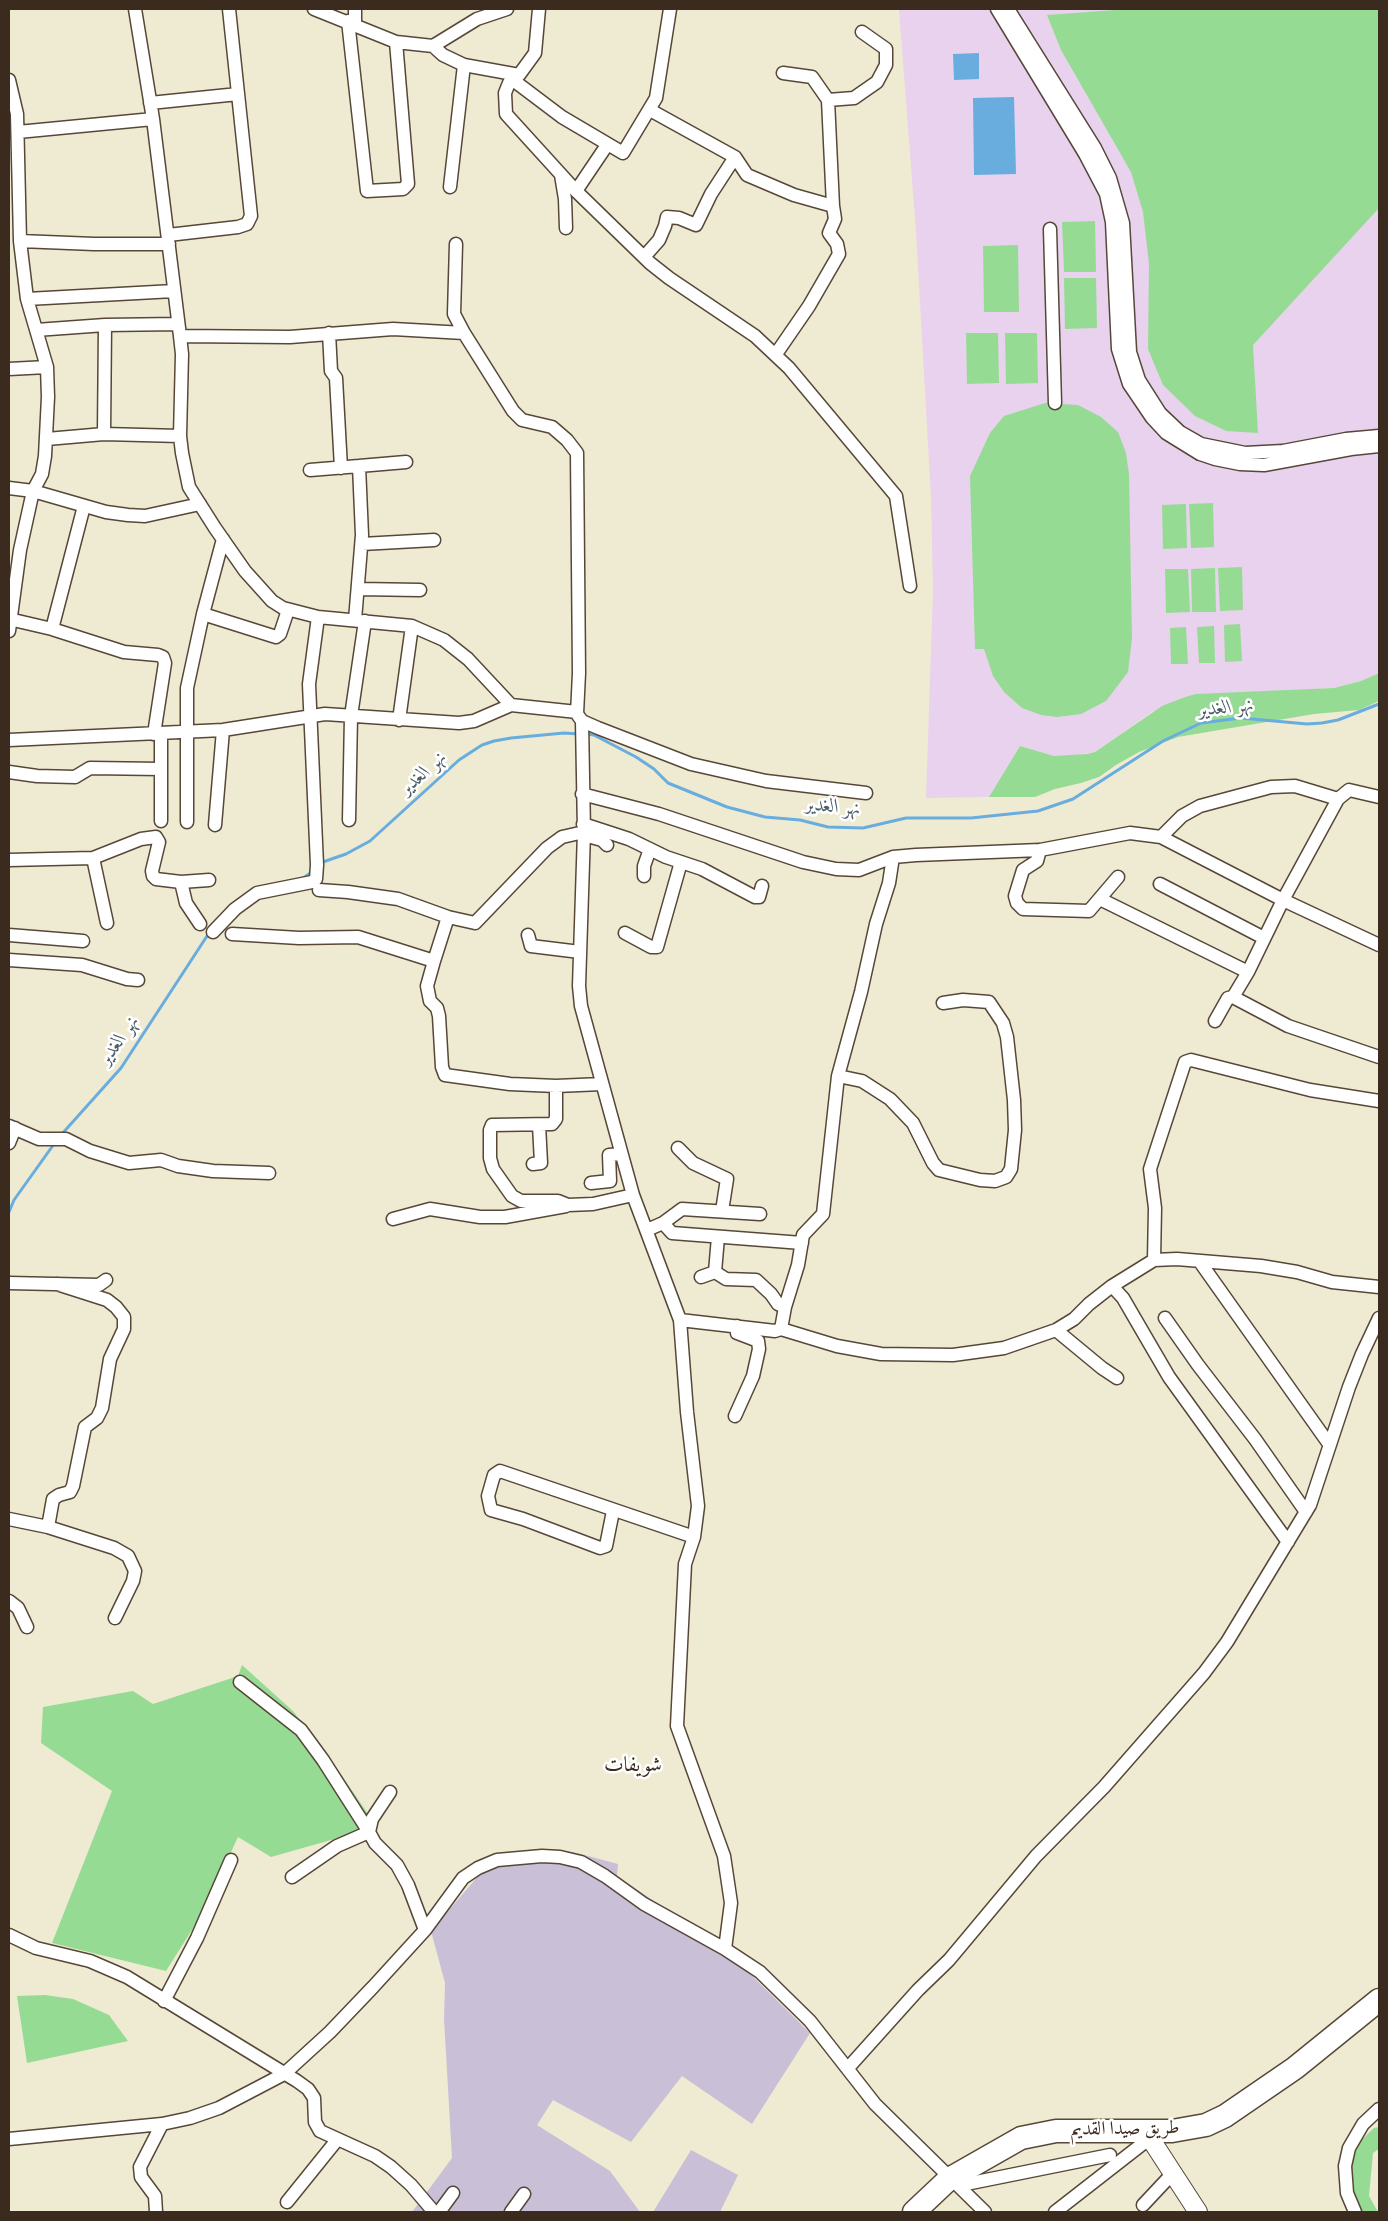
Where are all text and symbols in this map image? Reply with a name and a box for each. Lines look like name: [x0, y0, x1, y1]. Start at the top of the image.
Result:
water label: نهر الغدير: [1197, 694, 1255, 724]
water label: نهر الغدير: [395, 746, 453, 802]
water label: نهر الغدير: [804, 794, 862, 822]
water label: نهر الغدير: [94, 1011, 146, 1071]
district label: شويفات: [604, 1754, 662, 1780]
street label: طريق صيدا القديم: [1070, 2118, 1180, 2142]

